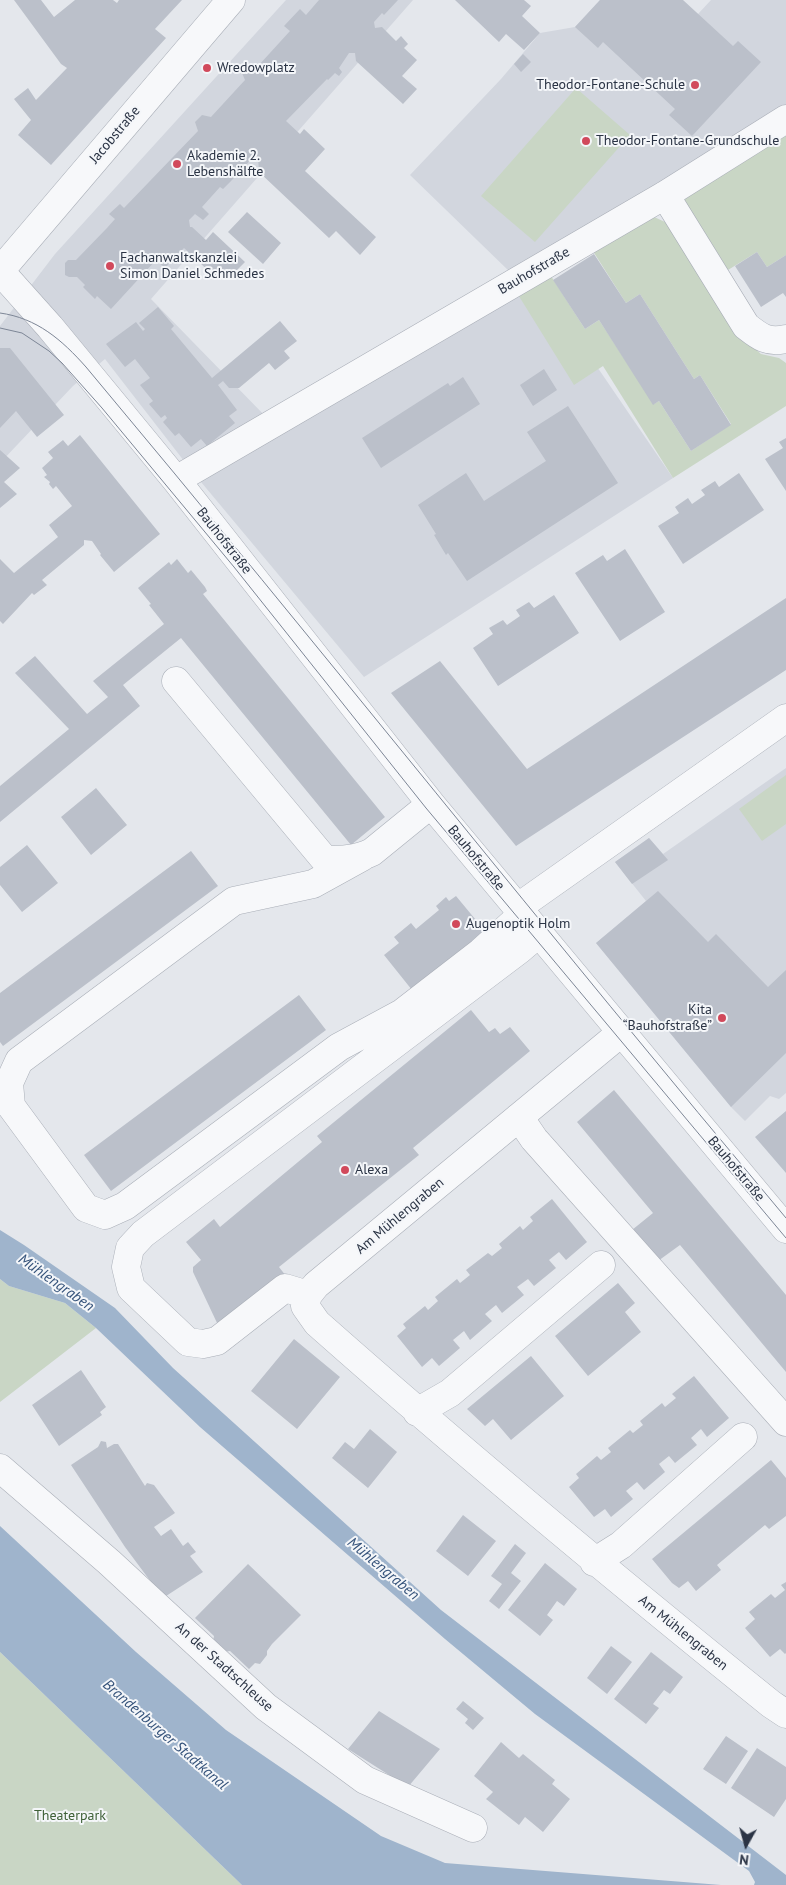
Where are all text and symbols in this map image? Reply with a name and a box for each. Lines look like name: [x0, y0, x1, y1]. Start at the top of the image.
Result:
place label: Wredowplatz: [217, 60, 295, 76]
marker: Wredowplatz: [201, 62, 213, 74]
place label: Theodor-Fontane-Schule: [536, 77, 685, 93]
marker: Theodor-Fontane-Schule: [689, 79, 701, 91]
street label: Jacobstraße: [86, 103, 144, 167]
place label: Theodor-Fontane-Grundschule: [596, 133, 779, 149]
marker: Theodor-Fontane-Grundschule: [580, 135, 592, 147]
place label: Akademie 2. Lebenshälfte: [187, 148, 263, 180]
marker: Akademie 2. Lebenshälfte: [171, 158, 183, 170]
street label: Bauhofstraße: [495, 244, 573, 298]
place label: Fachanwaltskanzlei Simon Daniel Schmedes: [120, 250, 264, 282]
marker: Fachanwaltskanzlei Simon Daniel Schmedes: [104, 260, 116, 272]
street label: Bauhofstraße: [193, 504, 255, 578]
street label: Bauhofstraße: [444, 822, 508, 894]
place label: Augenoptik Holm: [466, 916, 570, 932]
marker: Augenoptik Holm: [450, 918, 462, 930]
place label: Kita “Bauhofstraße”: [623, 1002, 712, 1034]
marker: Kita “Bauhofstraße”: [716, 1012, 728, 1024]
street label: Bauhofstraße: [704, 1133, 768, 1205]
place label: Alexa: [355, 1162, 388, 1178]
marker: Alexa: [339, 1164, 351, 1176]
street label: Am Mühlengraben: [352, 1174, 448, 1258]
water label: Mühlengraben: [15, 1250, 97, 1316]
water label: Mühlengraben: [343, 1534, 423, 1604]
street label: Am Mühlengraben: [635, 1592, 731, 1674]
street label: An der Stadtschleuse: [172, 1619, 276, 1715]
water label: Brandenburger Stadtkanal: [99, 1676, 231, 1794]
park label: Theaterpark: [34, 1808, 106, 1824]
north arrow: [721, 1820, 771, 1870]
text: N: [739, 1850, 750, 1869]

